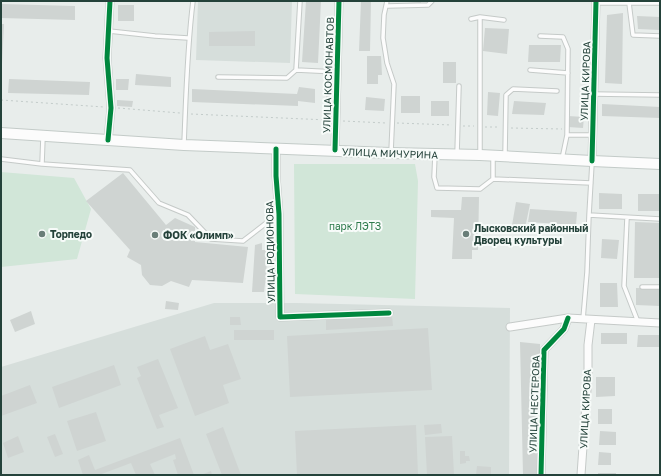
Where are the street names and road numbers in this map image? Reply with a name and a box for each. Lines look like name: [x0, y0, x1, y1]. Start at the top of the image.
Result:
street label: УЛИЦА КОСМОНАВТОВ: [320, 16, 336, 133]
street label: УЛИЦА КИРОВА: [578, 41, 592, 121]
street label: УЛИЦА МИЧУРИНА: [342, 145, 438, 161]
street label: УЛИЦА РОДИОНОВА: [263, 201, 277, 303]
street label: УЛИЦА НЕСТЕРОВА: [526, 355, 542, 453]
street label: УЛИЦА КИРОВА: [577, 369, 593, 449]

